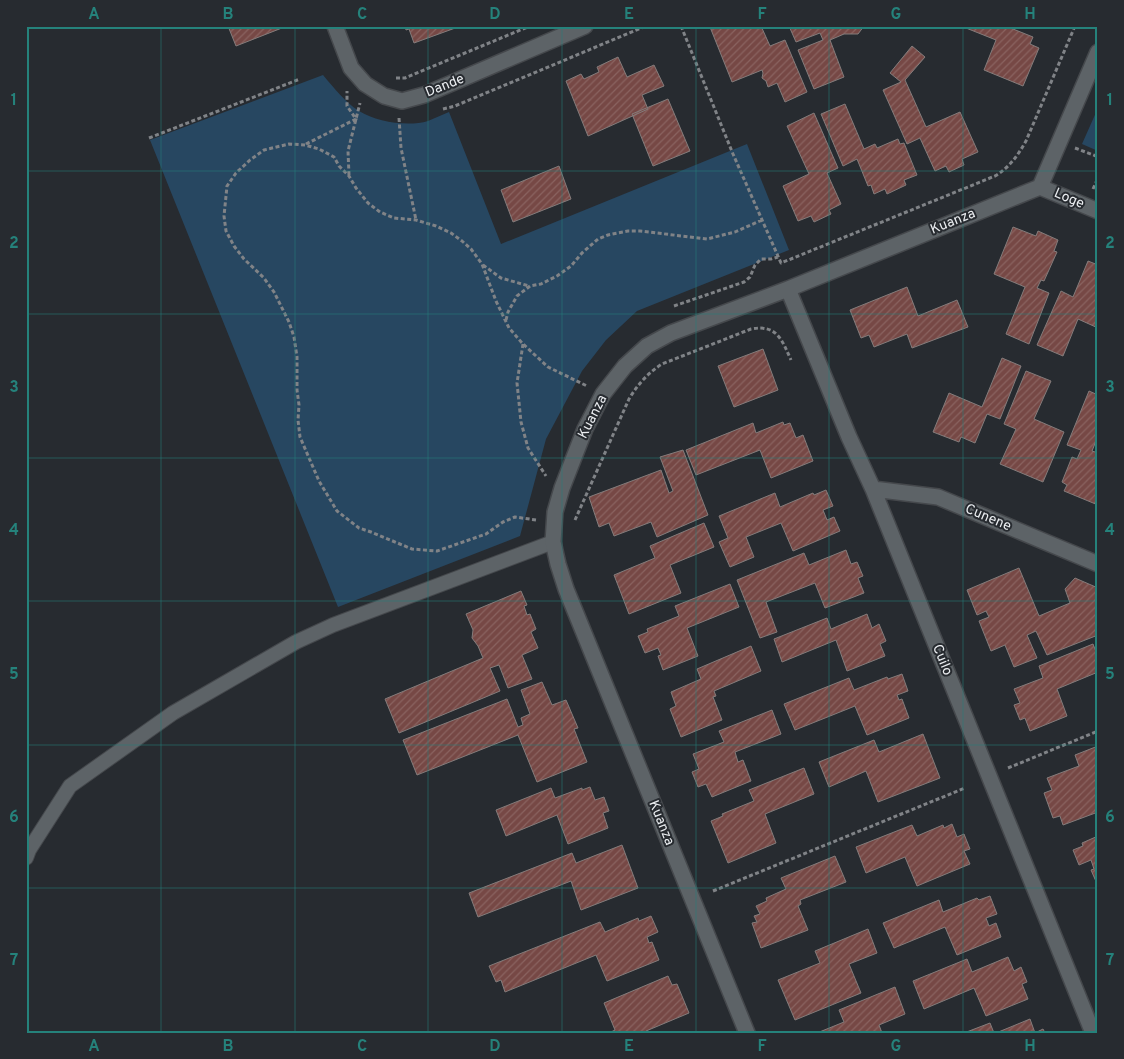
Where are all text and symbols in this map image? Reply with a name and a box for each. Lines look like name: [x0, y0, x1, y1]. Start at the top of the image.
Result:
text: A: [88, 5, 100, 25]
text: B: [222, 5, 234, 25]
text: C: [357, 5, 367, 25]
text: D: [489, 5, 501, 25]
text: E: [624, 5, 634, 25]
text: F: [757, 5, 767, 25]
text: G: [891, 5, 901, 25]
text: H: [1024, 5, 1036, 25]
street label: Dande: [423, 71, 467, 101]
text: 1: [11, 91, 17, 111]
text: 1: [1107, 91, 1113, 111]
street label: Loge: [1051, 185, 1087, 213]
street label: Kuanza: [928, 205, 978, 239]
text: 2: [9, 234, 19, 254]
text: 2: [1105, 234, 1115, 254]
text: 3: [9, 378, 19, 398]
text: 3: [1105, 378, 1115, 398]
street label: Kuanza: [575, 392, 611, 442]
street label: Cunene: [962, 501, 1014, 535]
text: 4: [9, 521, 19, 541]
text: 4: [1105, 521, 1115, 541]
street label: Cuilo: [928, 642, 956, 678]
text: 5: [9, 665, 19, 685]
text: 5: [1105, 665, 1115, 685]
street label: Kuanza: [644, 798, 678, 848]
text: 6: [9, 808, 19, 828]
text: 6: [1105, 808, 1115, 828]
text: 7: [10, 951, 18, 971]
text: 7: [1106, 951, 1114, 971]
text: A: [88, 1037, 100, 1057]
text: B: [222, 1037, 234, 1057]
text: C: [357, 1037, 367, 1057]
text: D: [489, 1037, 501, 1057]
text: E: [624, 1037, 634, 1057]
text: F: [757, 1037, 767, 1057]
text: G: [891, 1037, 901, 1057]
text: H: [1024, 1037, 1036, 1057]

